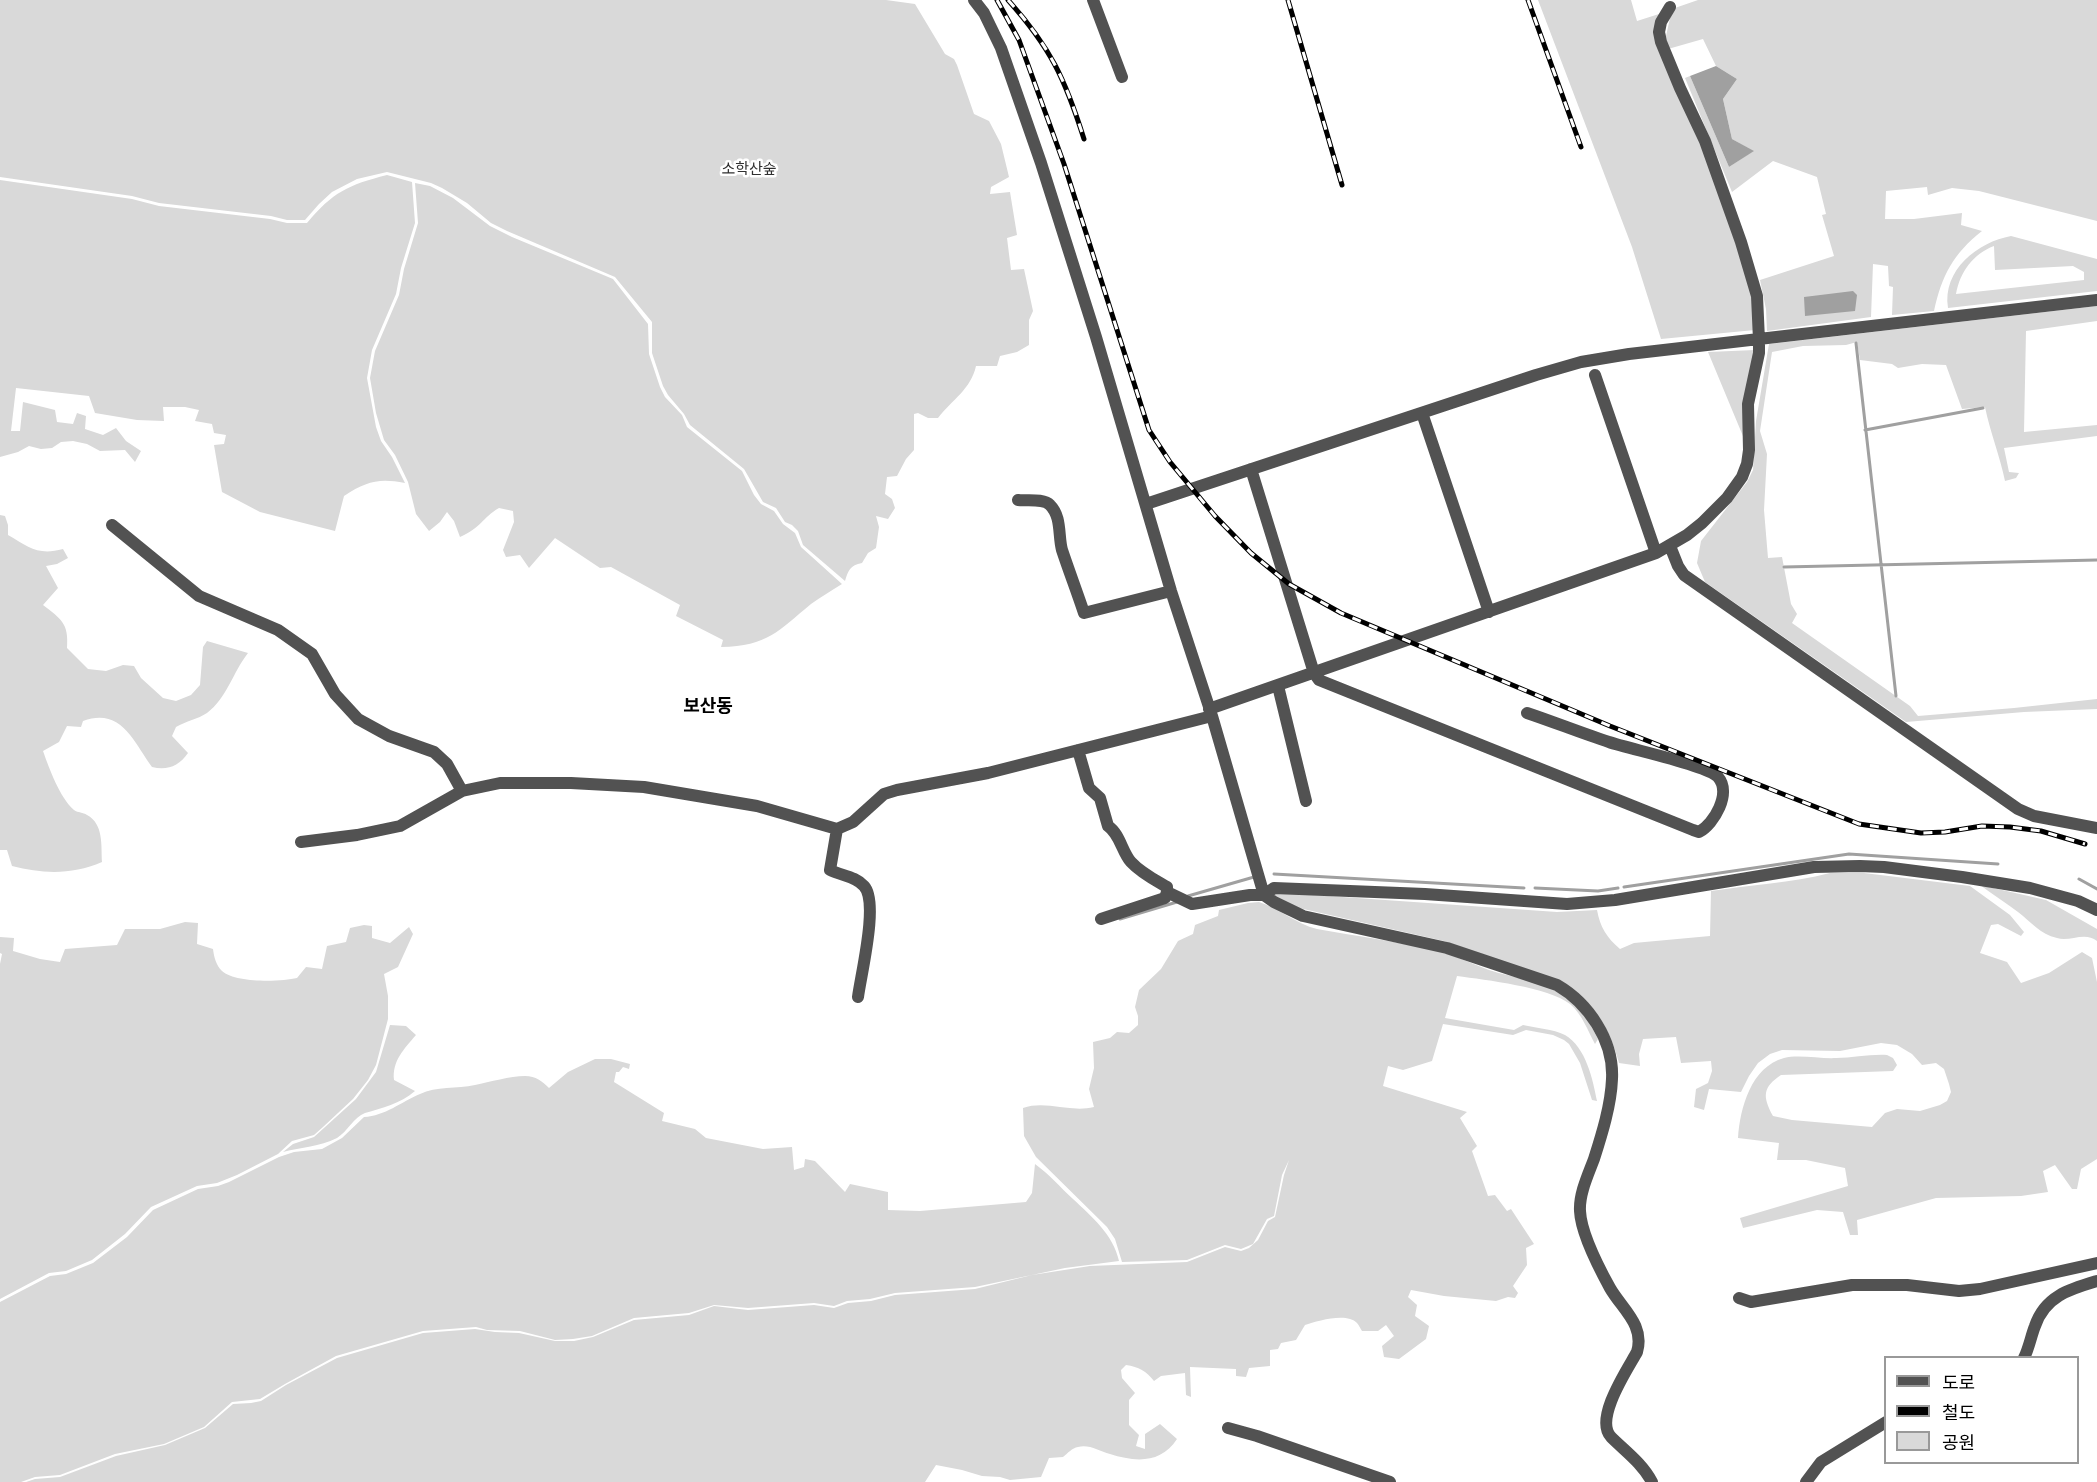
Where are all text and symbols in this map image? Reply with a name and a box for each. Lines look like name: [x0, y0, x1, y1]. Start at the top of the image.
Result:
park label: 소학산숲: [721, 161, 777, 179]
district label: 보산동: [683, 696, 733, 718]
legend: [1884, 1356, 2079, 1464]
text: 도로: [1942, 1372, 1975, 1394]
text: 철도: [1942, 1402, 1975, 1424]
text: 공원: [1942, 1432, 1975, 1454]

